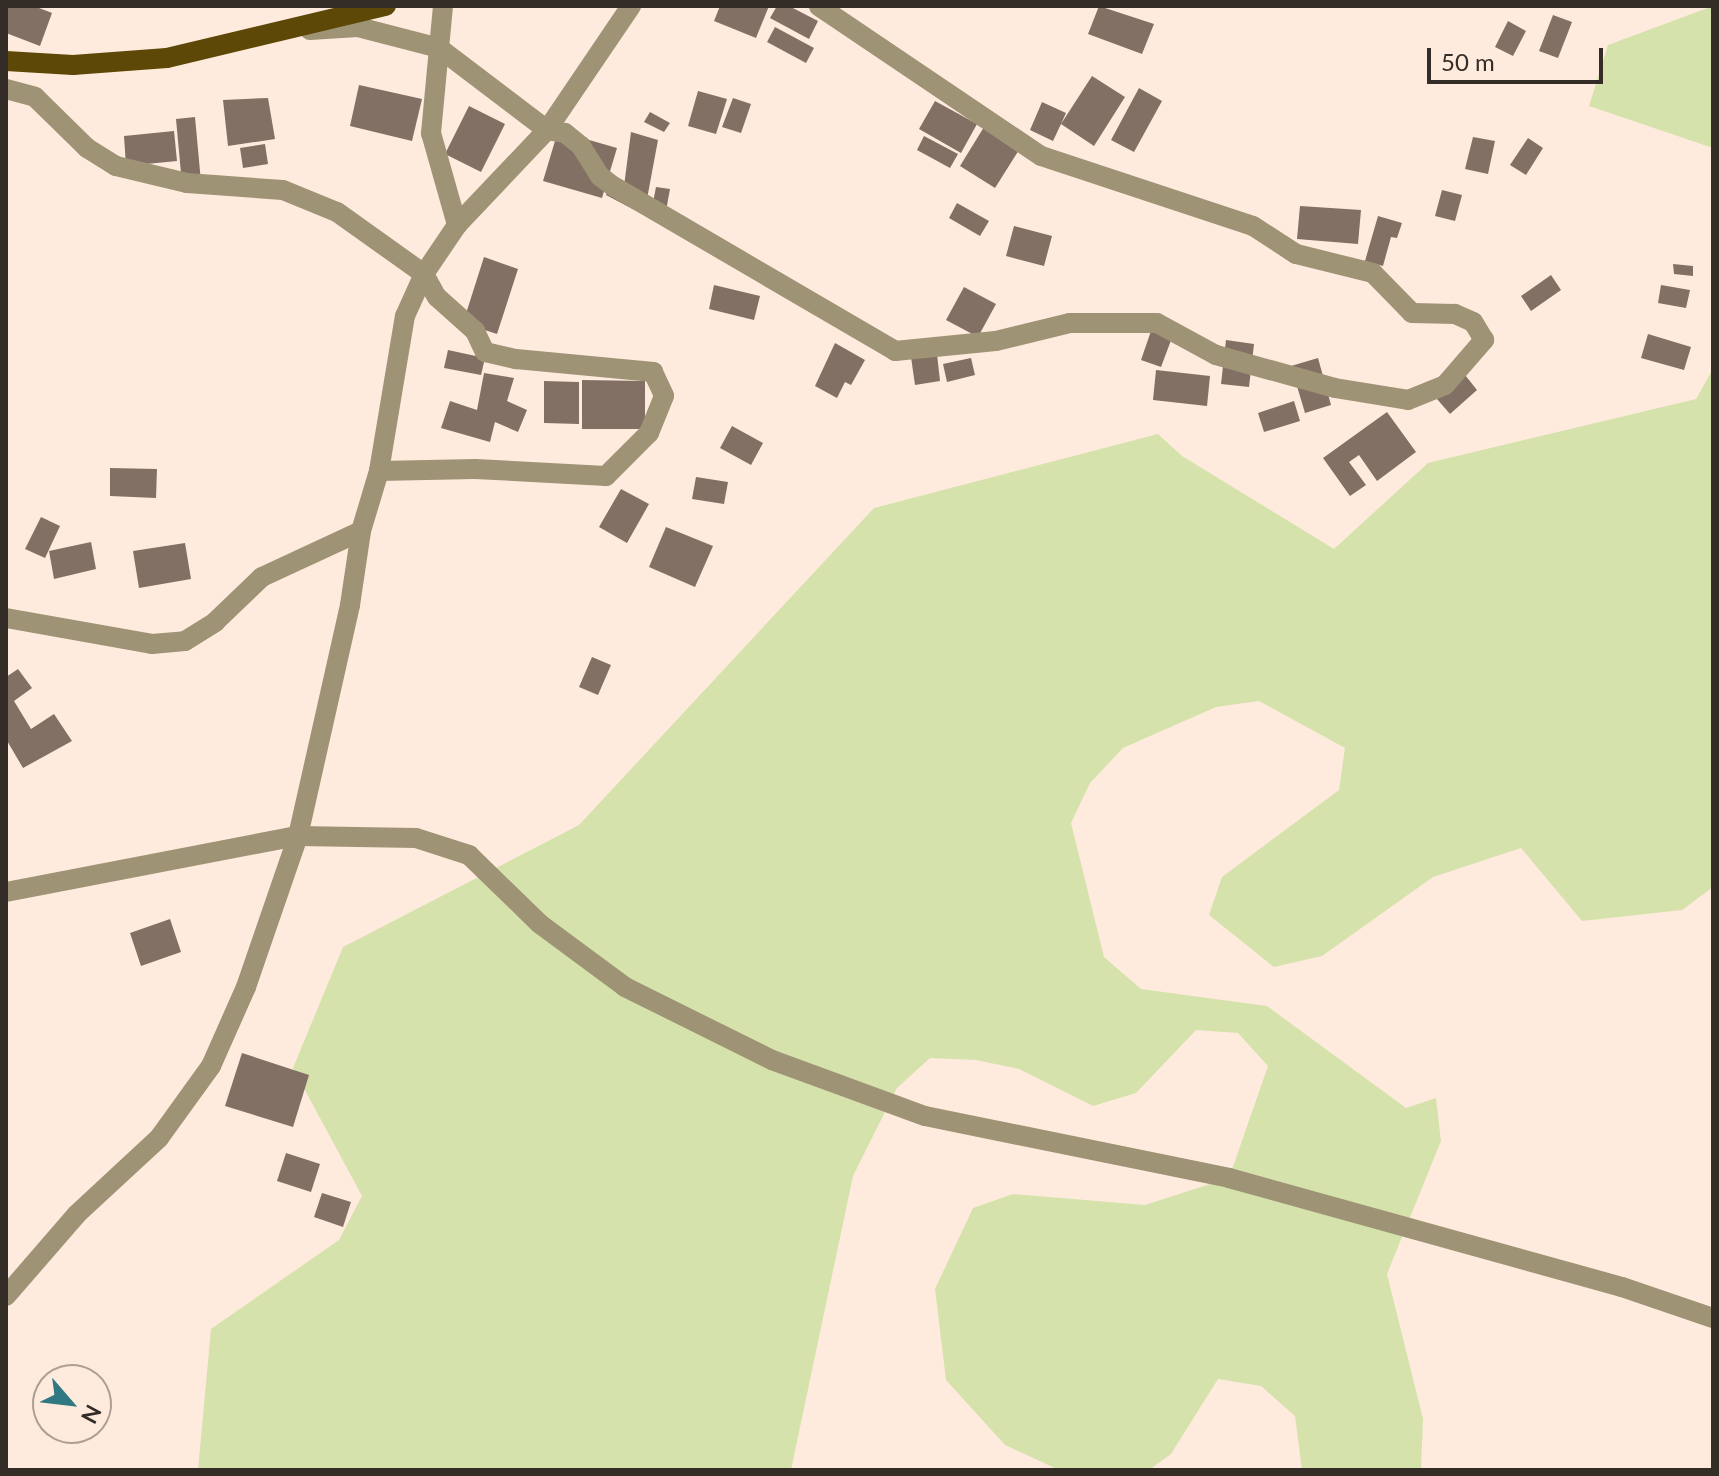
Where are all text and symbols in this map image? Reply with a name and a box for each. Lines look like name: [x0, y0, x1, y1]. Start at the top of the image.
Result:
scale bar: [1431, 32, 1607, 82]
text: 50 m: [1441, 47, 1495, 76]
north arrow: [32, 1364, 112, 1444]
text: N: [76, 1401, 108, 1428]

